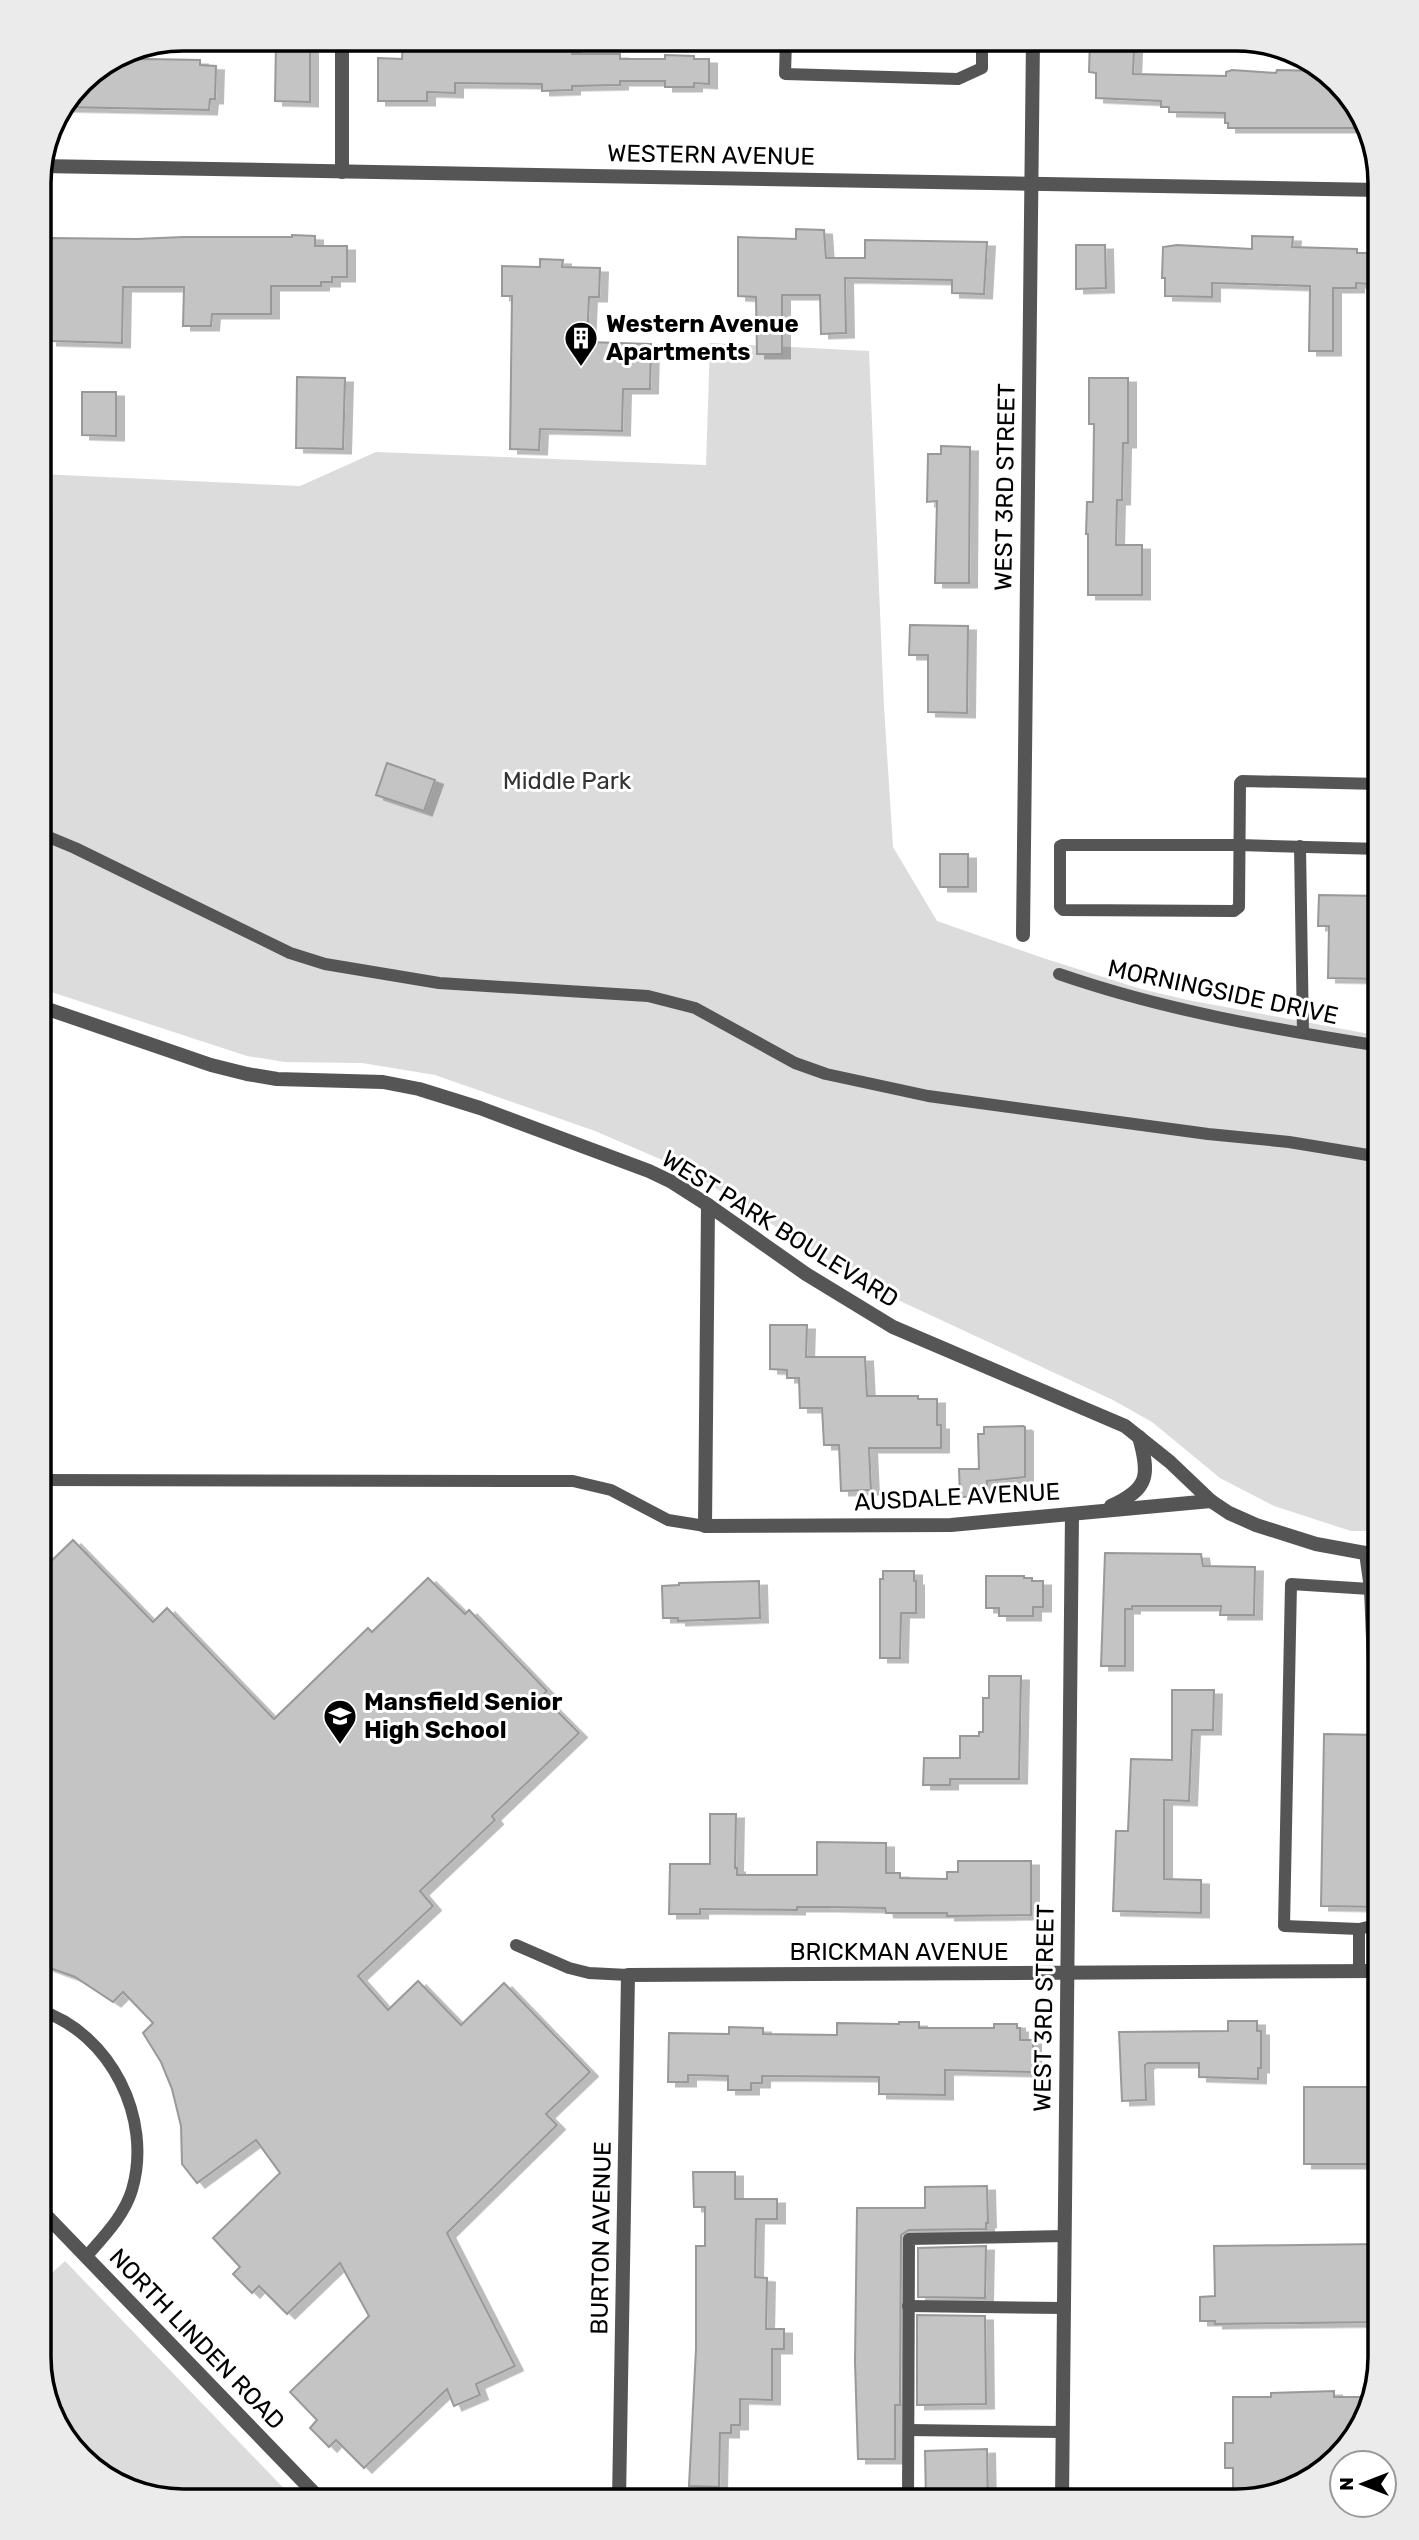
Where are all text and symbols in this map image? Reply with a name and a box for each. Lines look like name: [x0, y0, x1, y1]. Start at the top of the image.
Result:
street label: WESTERN AVENUE: [607, 139, 815, 171]
place label: Western Avenue Apartments: [606, 310, 799, 366]
building icon: Western Avenue Apartments: [562, 319, 600, 368]
street label: WEST 3RD STREET: [989, 383, 1021, 591]
park label: Middle Park: [503, 767, 632, 795]
street label: MORNINGSIDE DRIVE: [1105, 954, 1341, 1030]
street label: WEST PARK BOULEVARD: [656, 1145, 904, 1313]
street label: AUSDALE AVENUE: [853, 1478, 1061, 1516]
place label: Mansfield Senior High School: [364, 1688, 562, 1744]
school or university icon: Mansfield Senior High School: [321, 1697, 359, 1746]
street label: WEST 3RD STREET: [1028, 1904, 1060, 2112]
street label: BRICKMAN AVENUE: [790, 1938, 1009, 1966]
street label: BURTON AVENUE: [585, 2141, 617, 2335]
street label: NORTH LINDEN ROAD: [104, 2243, 290, 2435]
north arrow: [1328, 2449, 1398, 2519]
text: N: [1335, 2477, 1358, 2491]

